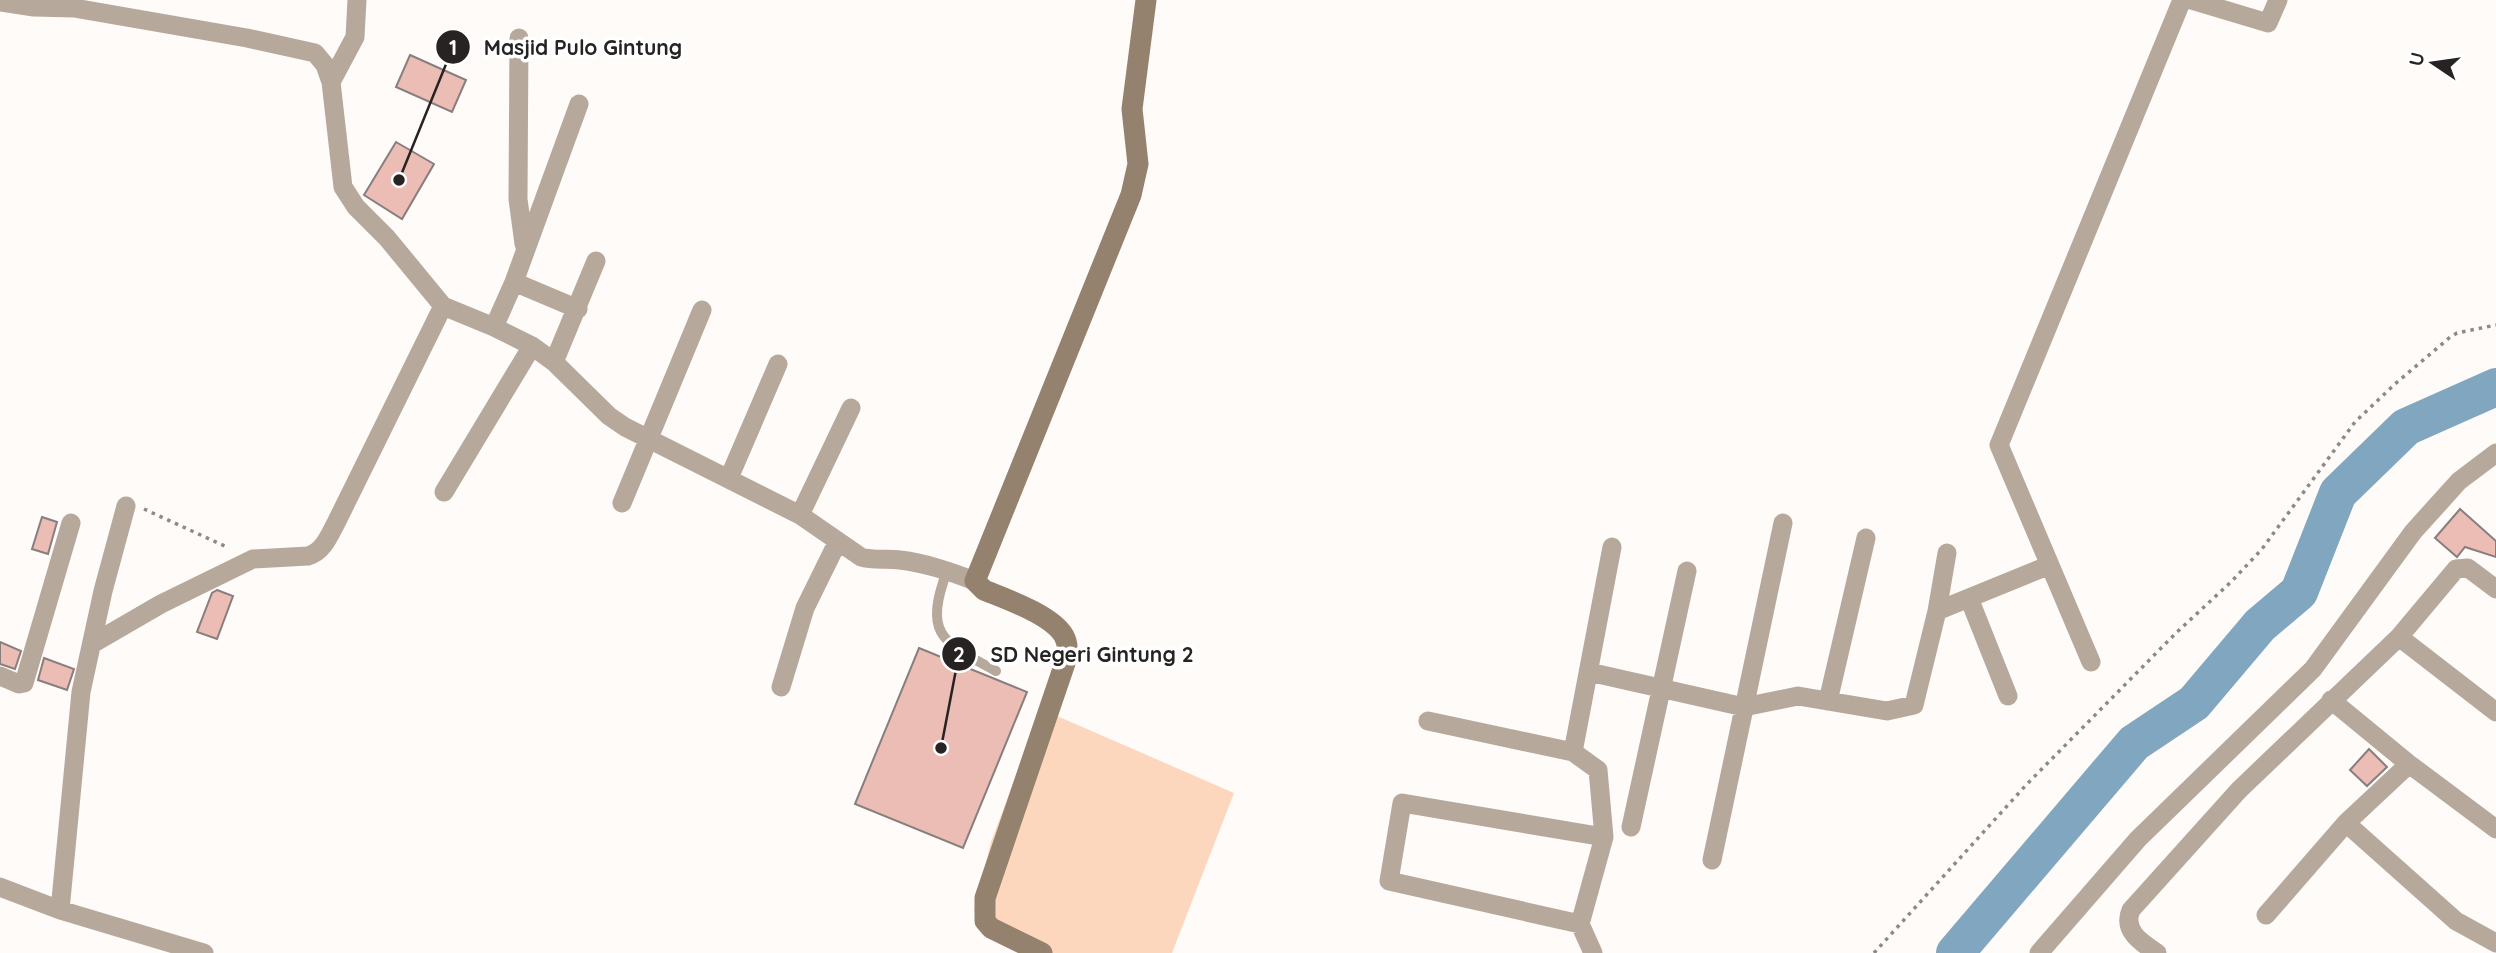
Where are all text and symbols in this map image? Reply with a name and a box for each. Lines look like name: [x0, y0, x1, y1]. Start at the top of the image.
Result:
callout: Masjid Pulo Gintung: [435, 26, 697, 68]
north arrow: [2398, 28, 2468, 98]
text: 1: [449, 34, 457, 60]
text: Masjid Pulo Gintung: [484, 34, 682, 60]
text: U: [2403, 50, 2430, 68]
callout: SD Negeri Gintung 2: [941, 633, 1208, 675]
text: 2: [953, 641, 965, 667]
text: SD Negeri Gintung 2: [990, 641, 1194, 667]

